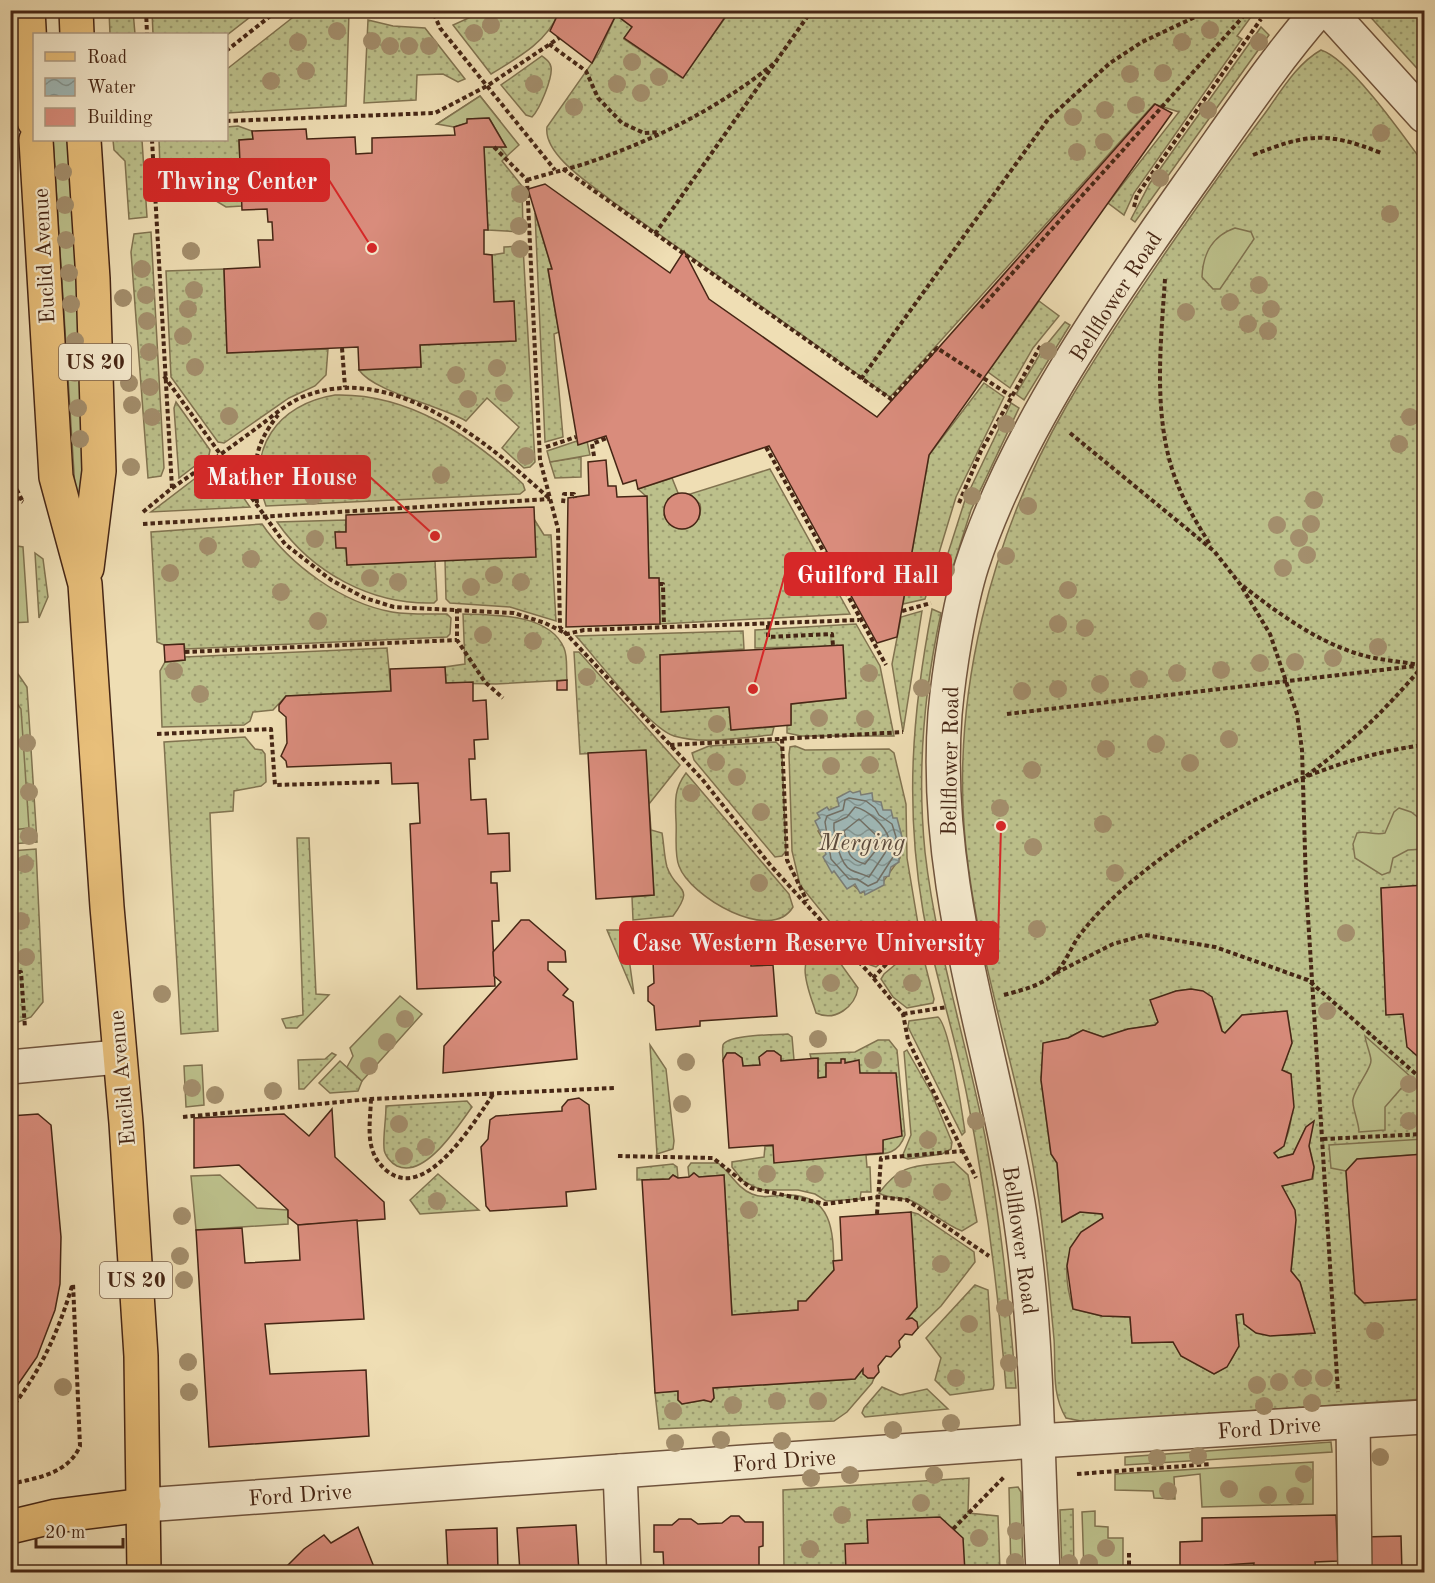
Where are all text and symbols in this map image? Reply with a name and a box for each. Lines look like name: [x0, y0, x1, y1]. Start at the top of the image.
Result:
legend: [33, 33, 228, 141]
text: Road: [87, 49, 127, 67]
text: Water: [87, 79, 136, 97]
text: Building: [87, 109, 153, 127]
callout: Thwing Center: [144, 159, 329, 201]
text: Thwing Center: [157, 171, 317, 195]
street label: Euclid Avenue: [30, 187, 60, 324]
street label: Bellflower Road: [1067, 228, 1167, 366]
road number: US 20: [59, 344, 131, 380]
callout: Mather House: [195, 456, 370, 498]
text: Mather House: [207, 467, 357, 491]
callout: Guilford Hall: [785, 553, 951, 595]
text: Guilford Hall: [797, 565, 939, 589]
street label: Bellflower Road: [939, 686, 963, 836]
water label: Merging: [818, 832, 906, 856]
callout: Case Western Reserve University: [620, 922, 998, 964]
text: Case Western Reserve University: [632, 933, 986, 957]
street label: Euclid Avenue: [106, 1009, 140, 1146]
street label: Bellflower Road: [998, 1165, 1040, 1316]
road number: US 20: [100, 1262, 172, 1298]
street label: Ford Drive: [1217, 1414, 1322, 1444]
street label: Ford Drive: [732, 1447, 837, 1477]
street label: Ford Drive: [248, 1481, 353, 1511]
scale bar: [36, 1511, 123, 1549]
text: 20 m: [45, 1524, 85, 1542]

